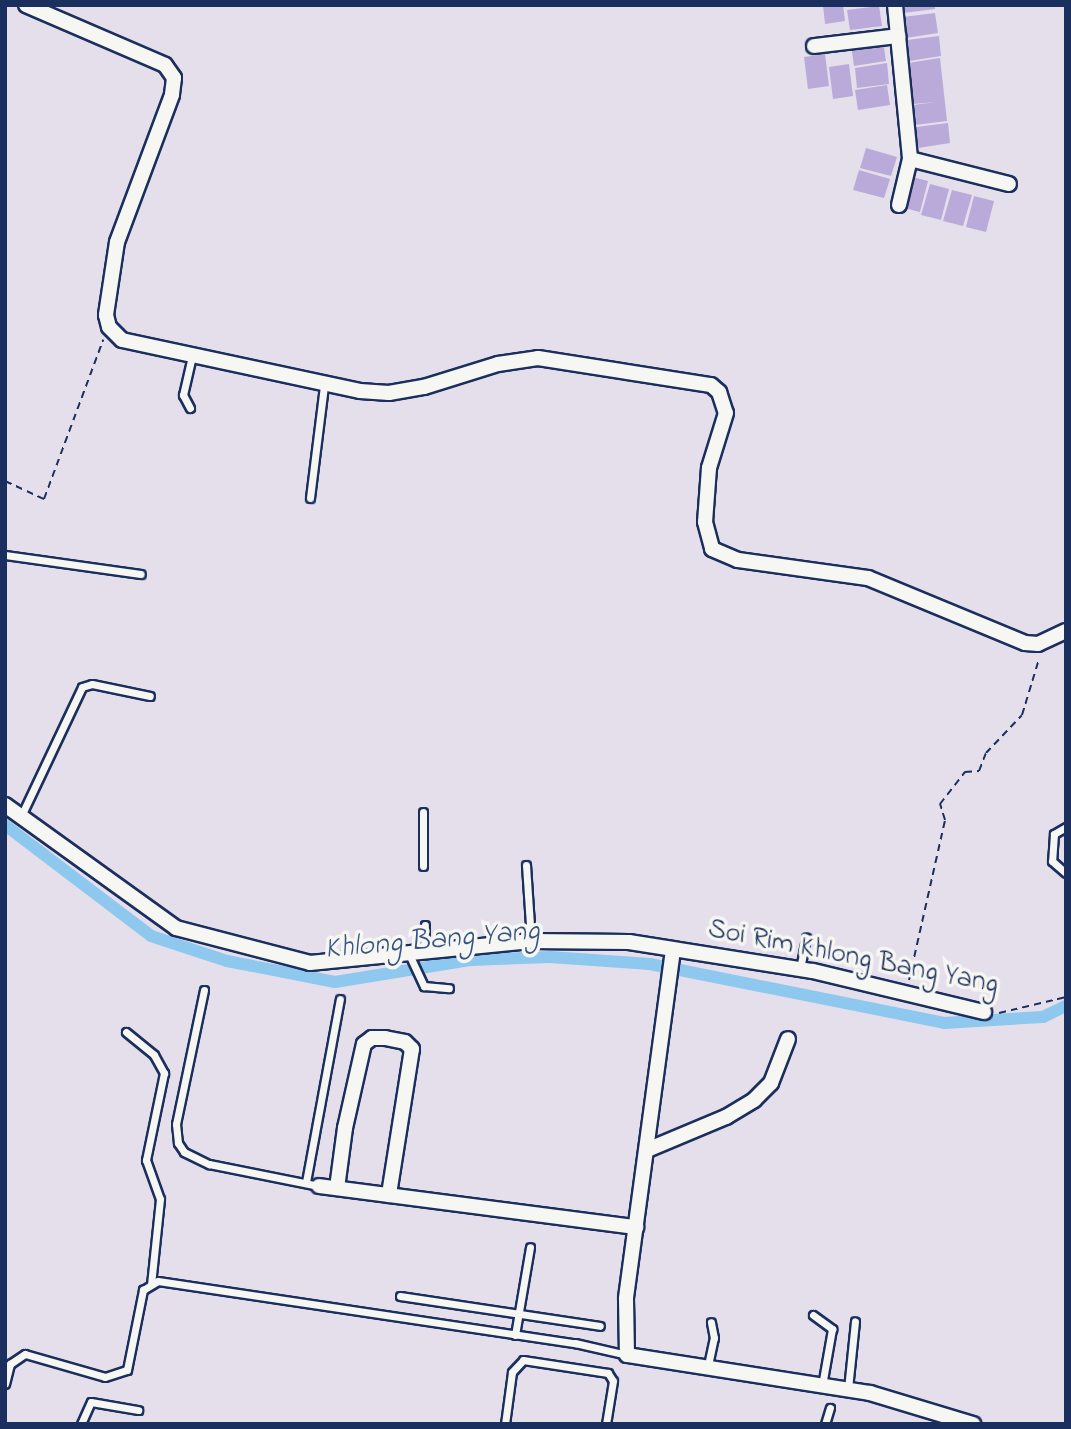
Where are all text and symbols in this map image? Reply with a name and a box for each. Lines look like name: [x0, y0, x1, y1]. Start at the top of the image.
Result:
street label: Soi Rim Khlong Bang Yang: [705, 913, 1001, 1003]
water label: Khlong Bang Yang: [323, 914, 541, 968]

